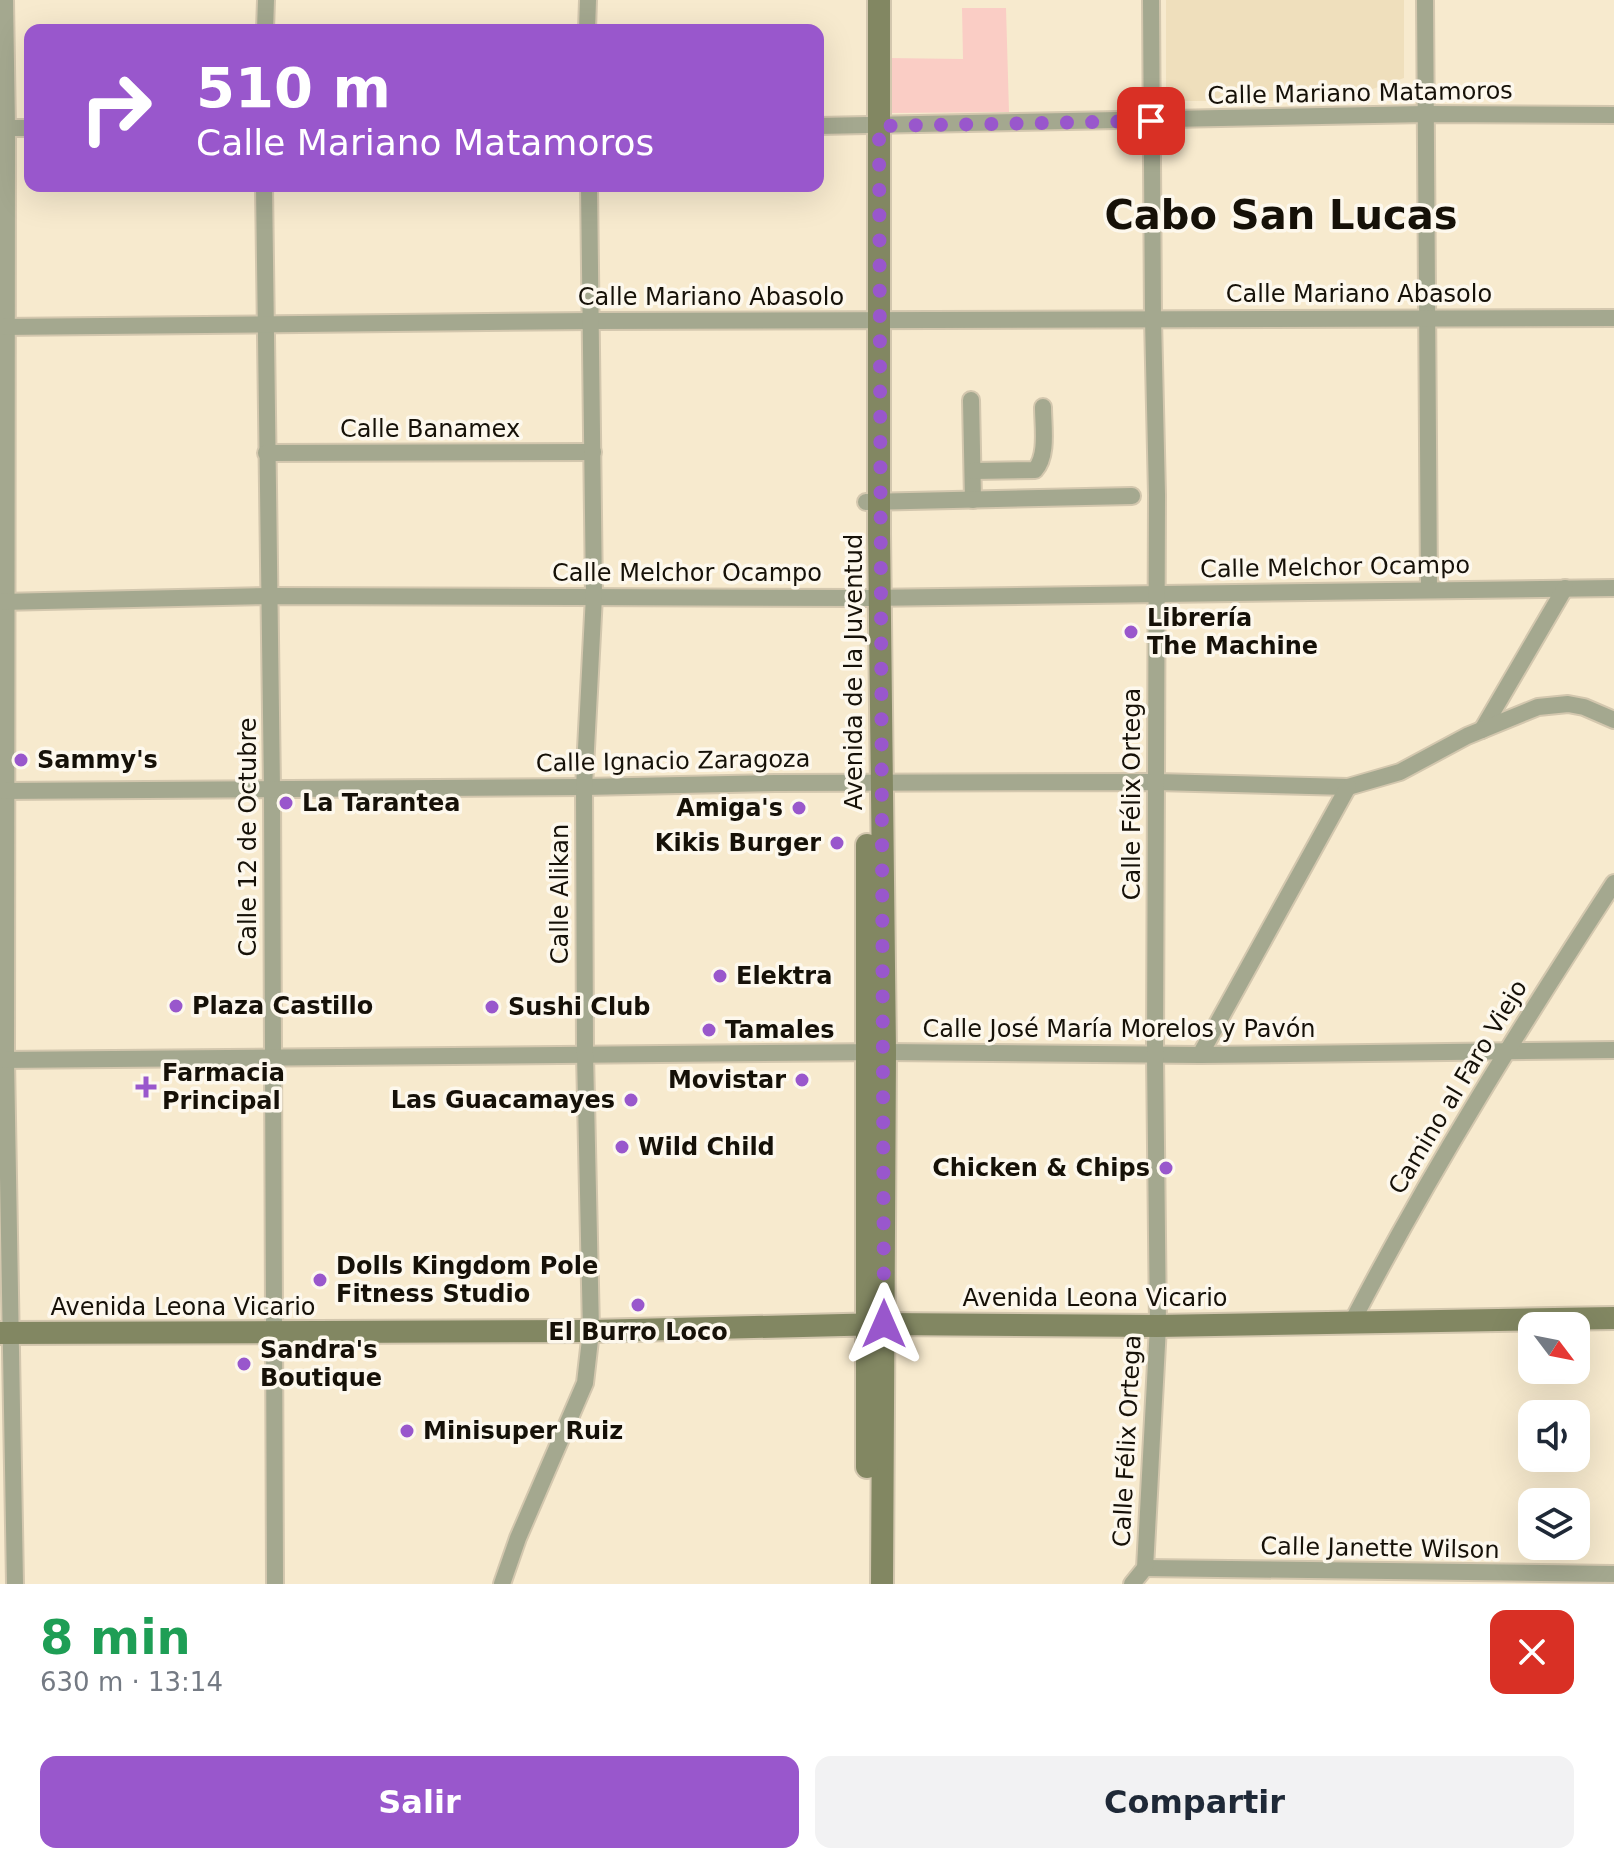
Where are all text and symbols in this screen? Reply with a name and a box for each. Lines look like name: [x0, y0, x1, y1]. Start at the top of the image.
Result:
text: 510 m: [196, 55, 391, 120]
icon: right: [64, 56, 168, 160]
street label: Calle Mariano Matamoros: [1207, 76, 1513, 110]
pin: [1117, 87, 1185, 155]
icon: arrive: [1129, 99, 1173, 143]
text: Calle Mariano Matamoros: [196, 122, 654, 163]
district label: Cabo San Lucas: [1104, 192, 1458, 238]
street label: Calle Mariano Abasolo: [1226, 280, 1492, 308]
street label: Calle Mariano Abasolo: [578, 283, 844, 311]
street label: Calle Banamex: [340, 415, 520, 443]
street label: Avenida de la Juventud: [840, 534, 868, 810]
street label: Calle Melchor Ocampo: [1200, 551, 1470, 583]
street label: Calle Melchor Ocampo: [552, 559, 822, 587]
place label: Librería The Machine: [1147, 604, 1318, 660]
marker: Librería The Machine: [1122, 623, 1140, 641]
street label: Calle Félix Ortega: [1118, 688, 1146, 900]
street label: Calle 12 de Octubre: [234, 717, 262, 957]
street label: Calle Ignacio Zaragoza: [536, 745, 810, 777]
place label: Sammy's: [37, 746, 158, 774]
marker: Sammy's: [12, 751, 30, 769]
place label: La Tarantea: [302, 789, 460, 817]
marker: La Tarantea: [277, 794, 295, 812]
place label: Amiga's: [676, 794, 783, 822]
marker: Amiga's: [790, 799, 808, 817]
street label: Calle Alikan: [546, 824, 574, 964]
place label: Kikis Burger: [655, 829, 821, 857]
marker: Kikis Burger: [828, 834, 846, 852]
place label: Elektra: [736, 962, 832, 990]
marker: Elektra: [711, 967, 729, 985]
street label: Camino al Faro Viejo: [1383, 975, 1533, 1199]
place label: Plaza Castillo: [192, 992, 373, 1020]
place label: Sushi Club: [508, 993, 650, 1021]
marker: Plaza Castillo: [167, 997, 185, 1015]
marker: Sushi Club: [483, 998, 501, 1016]
street label: Calle José María Morelos y Pavón: [922, 1015, 1316, 1043]
place label: Tamales: [725, 1016, 834, 1044]
marker: Tamales: [700, 1021, 718, 1039]
place label: Farmacia Principal: [162, 1059, 285, 1115]
place label: Movistar: [668, 1066, 786, 1094]
marker: Movistar: [793, 1071, 811, 1089]
marker: Farmacia Principal: [137, 1078, 155, 1096]
place label: Las Guacamayes: [391, 1086, 615, 1114]
marker: Las Guacamayes: [622, 1091, 640, 1109]
place label: Wild Child: [638, 1133, 775, 1161]
marker: Wild Child: [613, 1138, 631, 1156]
place label: Chicken & Chips: [932, 1154, 1150, 1182]
marker: Chicken & Chips: [1157, 1159, 1175, 1177]
place label: Dolls Kingdom Pole Fitness Studio: [336, 1252, 598, 1308]
marker: Dolls Kingdom Pole Fitness Studio: [311, 1271, 329, 1289]
position arrow: [842, 1282, 926, 1366]
street label: Avenida Leona Vicario: [962, 1284, 1228, 1312]
street label: Avenida Leona Vicario: [50, 1293, 316, 1321]
marker: El Burro Loco: [629, 1296, 647, 1314]
north arrow: [1518, 1312, 1590, 1384]
map controls: [1518, 1312, 1590, 1560]
place label: El Burro Loco: [548, 1318, 728, 1346]
street label: Calle Félix Ortega: [1107, 1334, 1147, 1548]
place label: Sandra's Boutique: [260, 1336, 382, 1392]
marker: Sandra's Boutique: [235, 1355, 253, 1373]
button: sound: [1518, 1400, 1590, 1472]
place label: Minisuper Ruiz: [423, 1417, 623, 1445]
marker: Minisuper Ruiz: [398, 1422, 416, 1440]
button: layers: [1518, 1488, 1590, 1560]
street label: Calle Janette Wilson: [1260, 1532, 1500, 1564]
text: 8 min: [40, 1609, 191, 1665]
button: close: [1490, 1610, 1574, 1694]
text: 630 m · 13:14: [40, 1667, 223, 1697]
button: Salir: [40, 1756, 799, 1848]
button: Compartir: [815, 1756, 1574, 1848]

